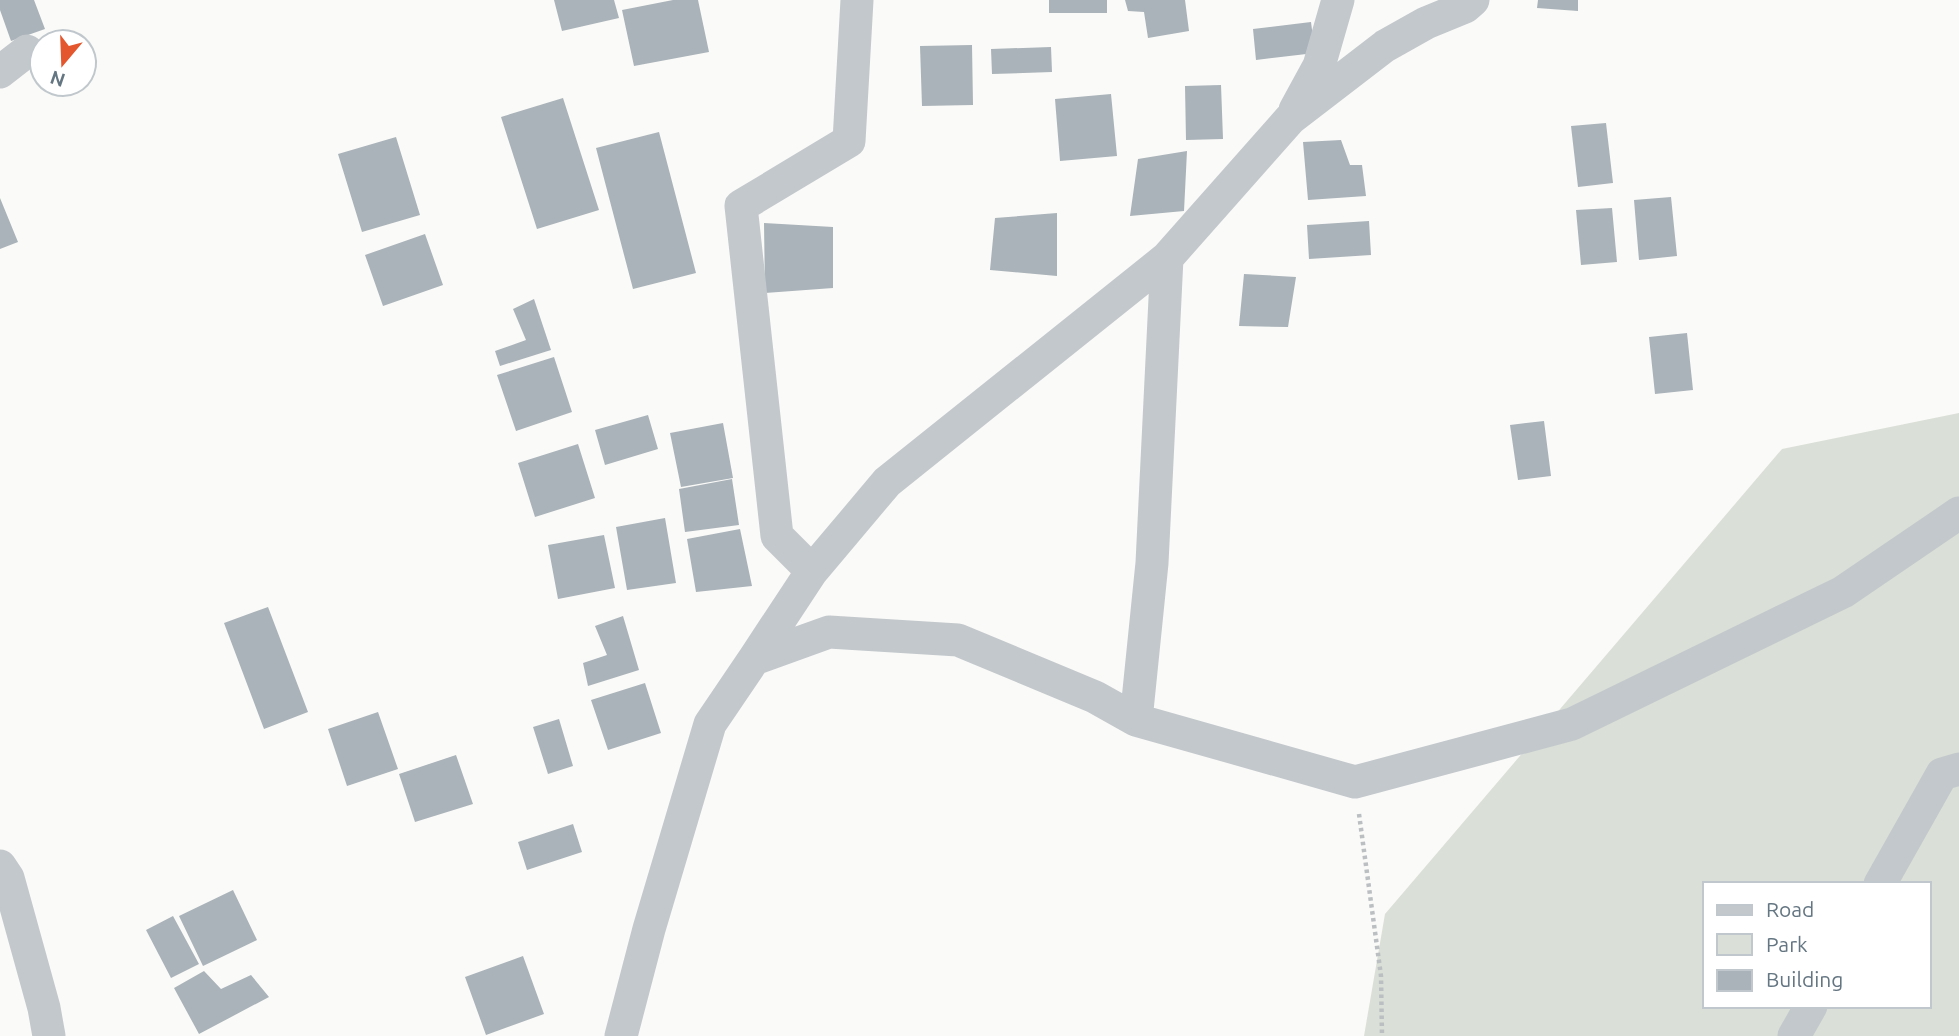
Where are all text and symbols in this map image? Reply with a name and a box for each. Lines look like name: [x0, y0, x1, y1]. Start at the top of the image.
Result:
north arrow: [28, 28, 98, 98]
text: N: [47, 66, 68, 92]
legend: [1703, 882, 1931, 1008]
text: Road: [1766, 897, 1814, 921]
text: Park: [1766, 932, 1808, 956]
text: Building: [1766, 967, 1843, 991]

